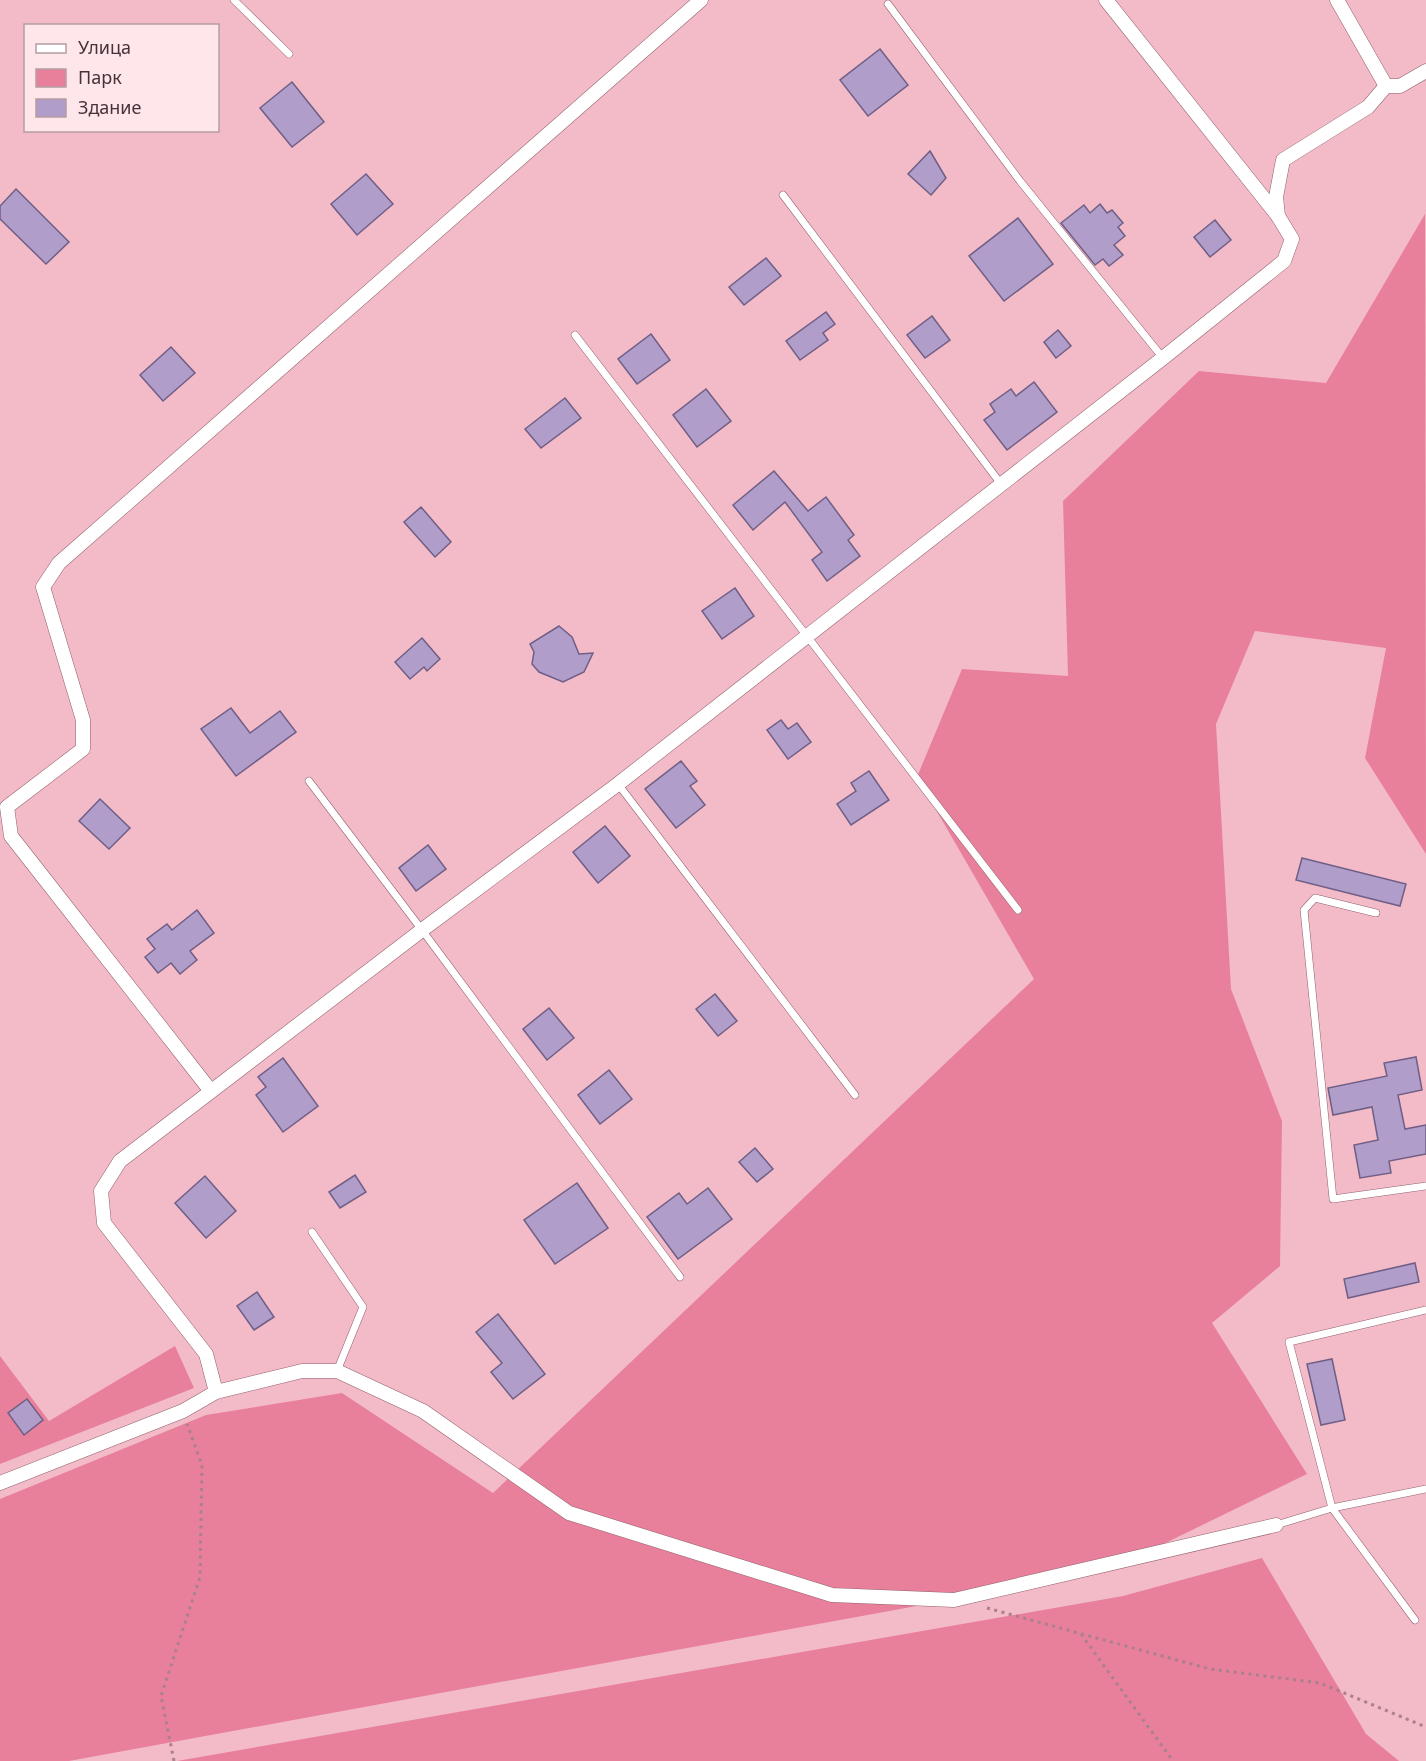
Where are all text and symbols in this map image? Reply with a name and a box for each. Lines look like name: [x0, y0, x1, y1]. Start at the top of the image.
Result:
legend: [24, 24, 219, 132]
text: Улица: [78, 35, 131, 59]
text: Парк: [78, 65, 122, 89]
text: Здание: [78, 95, 142, 119]

